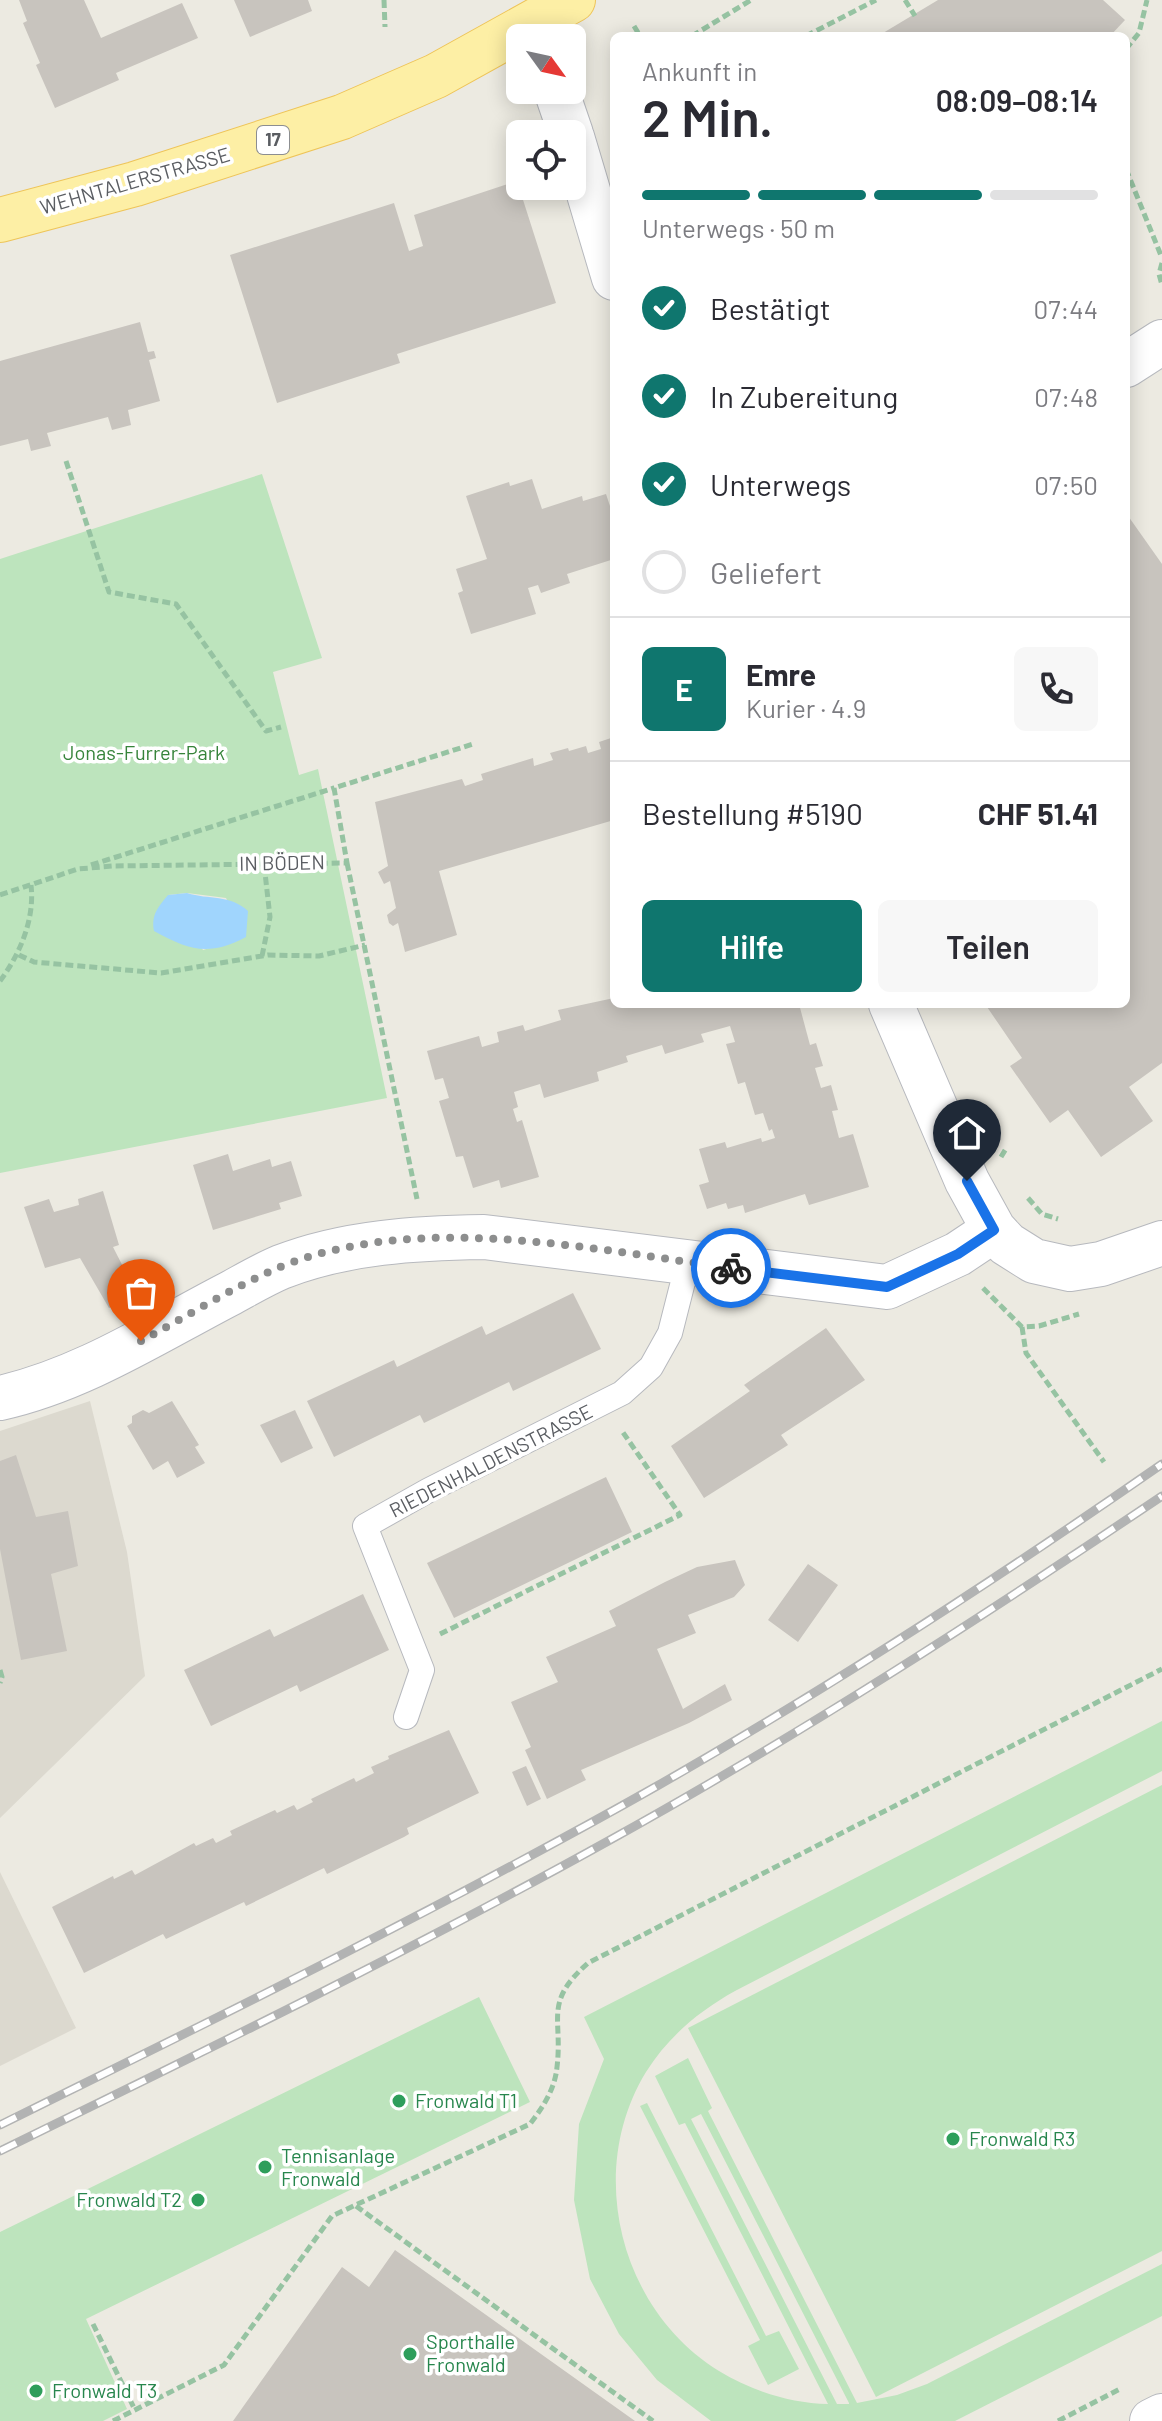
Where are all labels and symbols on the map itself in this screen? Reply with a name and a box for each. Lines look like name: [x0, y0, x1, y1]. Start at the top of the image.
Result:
north arrow: [506, 24, 586, 104]
road number: 17: [257, 126, 289, 154]
street label: WEHNTALERSTRASSE: [37, 141, 233, 219]
park label: Jonas-Furrer-Park: [63, 740, 225, 764]
street label: IN BÖDEN: [239, 849, 325, 875]
pin: [933, 1099, 1001, 1181]
courier: [691, 1228, 771, 1308]
pin: [107, 1259, 175, 1341]
street label: RIEDENHALDENSTRASSE: [385, 1398, 596, 1522]
place label: Fronwald T1: [415, 2088, 517, 2112]
marker: Fronwald T1: [390, 2092, 408, 2110]
place label: Fronwald R3: [969, 2126, 1075, 2150]
marker: Fronwald R3: [944, 2130, 962, 2148]
place label: Tennisanlage Fronwald: [281, 2143, 395, 2190]
marker: Tennisanlage Fronwald: [256, 2158, 274, 2176]
place label: Fronwald T2: [76, 2187, 182, 2211]
marker: Fronwald T2: [189, 2191, 207, 2209]
place label: Sporthalle Fronwald: [426, 2329, 515, 2376]
marker: Sporthalle Fronwald: [401, 2345, 419, 2363]
place label: Fronwald T3: [52, 2378, 157, 2402]
marker: Fronwald T3: [27, 2382, 45, 2400]

